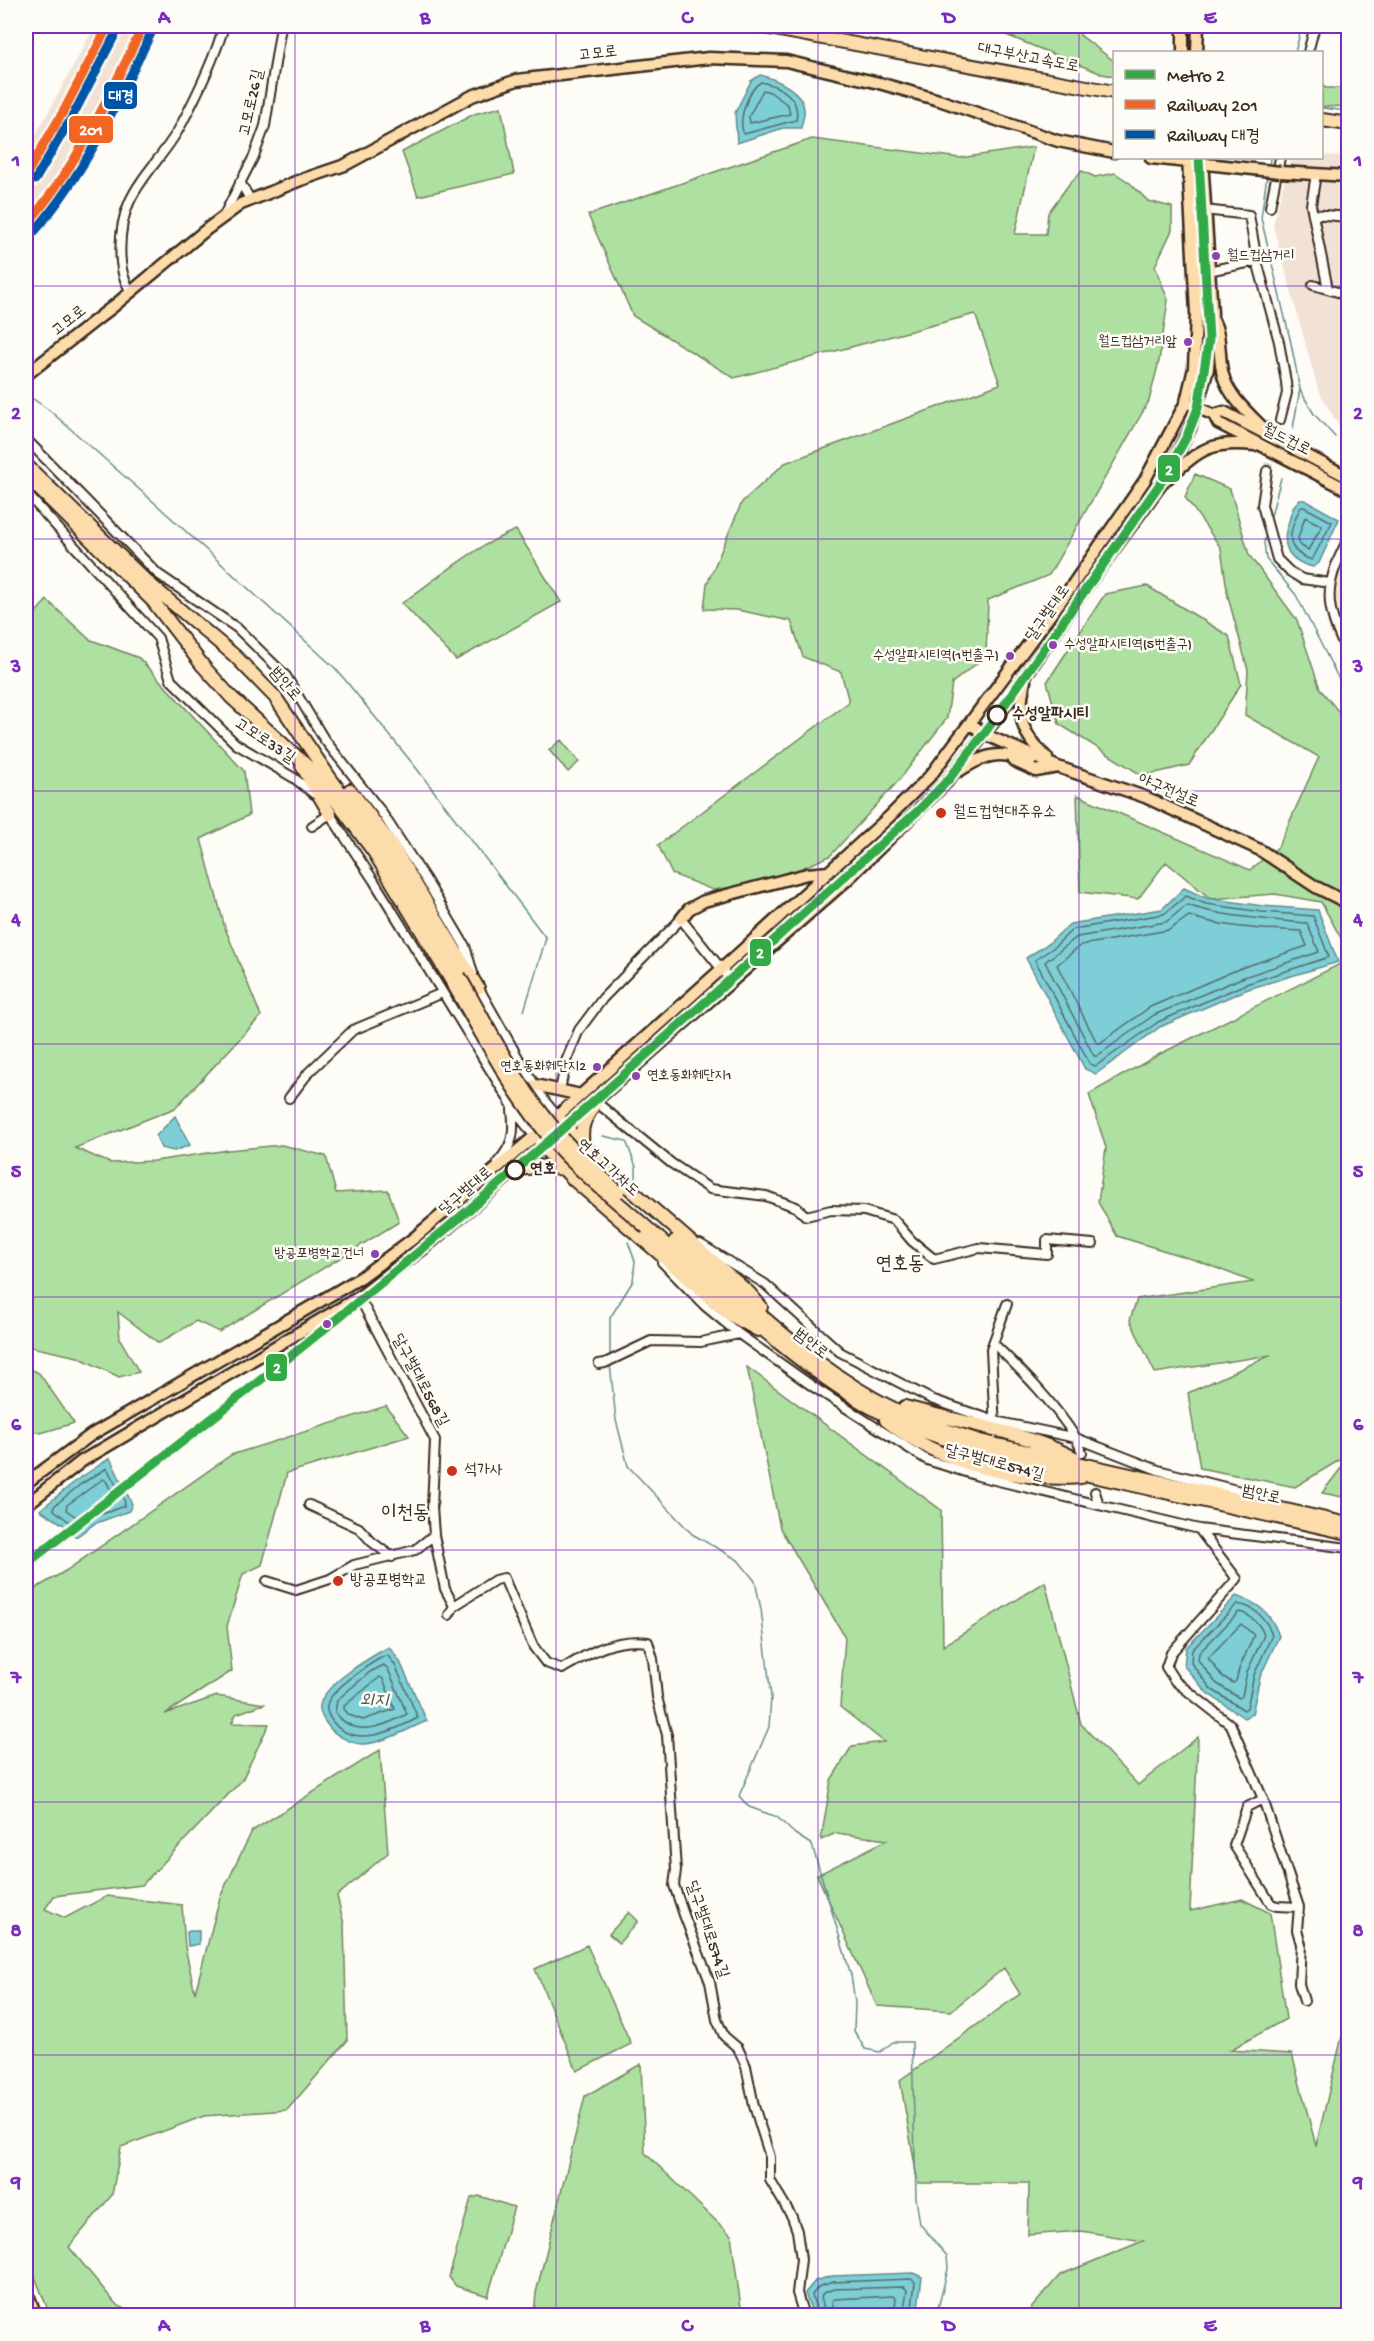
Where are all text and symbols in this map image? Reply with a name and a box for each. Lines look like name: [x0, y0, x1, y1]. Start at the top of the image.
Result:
text: A: [157, 8, 172, 31]
text: B: [419, 8, 431, 31]
text: C: [681, 8, 695, 31]
text: D: [940, 8, 956, 31]
text: E: [1204, 8, 1218, 31]
street label: 대구부산고속도로: [976, 39, 1081, 78]
street label: 고모로: [578, 43, 618, 67]
legend: [1113, 51, 1323, 159]
text: Metro 2: [1167, 67, 1225, 88]
street label: 고모로26길: [237, 68, 269, 138]
line badge: 대경: [103, 81, 138, 110]
text: 대경: [108, 89, 134, 108]
text: Railway 201: [1167, 97, 1258, 118]
line badge: 201: [68, 115, 114, 144]
text: 201: [79, 123, 103, 142]
text: Railway 대경: [1167, 127, 1260, 148]
text: 1: [11, 151, 20, 174]
text: 1: [1353, 151, 1362, 174]
place label: 월드컵삼거리: [1227, 248, 1295, 265]
marker: 월드컵삼거리: [1210, 250, 1222, 262]
street label: 고모로: [49, 302, 91, 342]
place label: 월드컵삼거리앞: [1098, 334, 1177, 351]
marker: 월드컵삼거리앞: [1182, 336, 1194, 348]
text: 2: [11, 404, 21, 427]
text: 2: [1353, 404, 1363, 427]
street label: 월드컵로: [1259, 420, 1314, 461]
line badge: 2: [1157, 454, 1181, 483]
text: 2: [1165, 463, 1173, 482]
street label: 달구벌대로: [1022, 582, 1075, 646]
place label: 수성알파시티역(5번출구): [1064, 637, 1192, 654]
marker: 수성알파시티역(5번출구): [1047, 639, 1059, 651]
place label: 수성알파시티역(1번출구): [873, 648, 999, 665]
marker: 수성알파시티역(1번출구): [1004, 650, 1016, 662]
text: 3: [10, 657, 21, 680]
text: 3: [1352, 657, 1363, 680]
street label: 범안로: [264, 664, 304, 706]
marker: 수성알파시티: [987, 705, 1007, 725]
place label: 수성알파시티: [1012, 705, 1089, 725]
street label: 고모로33길: [230, 715, 298, 769]
street label: 야구전설로: [1135, 770, 1202, 813]
place label: 월드컵현대주유소: [953, 803, 1056, 823]
marker: 월드컵현대주유소: [934, 806, 948, 820]
text: 4: [10, 910, 21, 933]
text: 4: [1352, 910, 1363, 933]
line badge: 2: [749, 938, 772, 967]
text: 2: [756, 946, 764, 965]
place label: 연호동화훼단지2: [500, 1059, 586, 1076]
marker: 연호동화훼단지2: [591, 1061, 603, 1073]
place label: 연호동화훼단지1: [647, 1068, 732, 1085]
marker: 연호동화훼단지1: [630, 1070, 642, 1082]
street label: 연호고가차도: [572, 1136, 642, 1202]
marker: 연호: [505, 1160, 525, 1180]
place label: 연호: [530, 1161, 556, 1180]
text: 5: [11, 1162, 22, 1185]
text: 5: [1353, 1162, 1364, 1185]
street label: 달구벌대로: [436, 1163, 498, 1220]
place label: 방공포병학교건너: [274, 1246, 364, 1263]
marker: 방공포병학교건너: [369, 1248, 381, 1260]
district label: 연호동: [876, 1254, 924, 1277]
unlabelled marker: [321, 1318, 333, 1330]
street label: 범안로: [789, 1326, 831, 1364]
street label: 달구벌대로568길: [387, 1331, 452, 1431]
line badge: 2: [265, 1353, 288, 1382]
text: 2: [273, 1361, 281, 1380]
text: 6: [11, 1415, 22, 1438]
text: 6: [1353, 1415, 1364, 1438]
street label: 달구벌대로574길: [942, 1441, 1046, 1486]
place label: 석가사: [464, 1462, 503, 1481]
marker: 석가사: [445, 1464, 459, 1478]
street label: 범안로: [1240, 1482, 1282, 1510]
district label: 이천동: [381, 1503, 429, 1526]
place label: 방공포병학교: [350, 1572, 427, 1591]
marker: 방공포병학교: [331, 1574, 345, 1588]
text: 7: [10, 1668, 23, 1691]
text: 7: [1352, 1668, 1365, 1691]
water label: 외지: [360, 1691, 391, 1712]
street label: 달구벌대로574길: [680, 1879, 732, 1981]
text: 8: [11, 1921, 22, 1944]
text: 8: [1353, 1921, 1364, 1944]
text: 9: [10, 2173, 21, 2196]
text: 9: [1352, 2173, 1363, 2196]
text: A: [157, 2316, 172, 2339]
text: B: [419, 2316, 431, 2339]
text: C: [681, 2316, 695, 2339]
text: D: [940, 2316, 956, 2339]
text: E: [1204, 2316, 1218, 2339]

